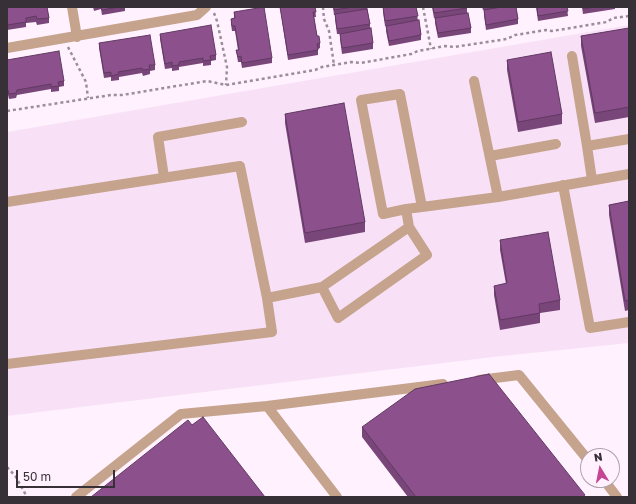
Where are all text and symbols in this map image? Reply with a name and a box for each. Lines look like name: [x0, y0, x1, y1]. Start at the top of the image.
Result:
north arrow: [580, 448, 620, 488]
text: N: [593, 450, 603, 464]
scale bar: [18, 462, 117, 488]
text: 50 m: [23, 469, 51, 484]

